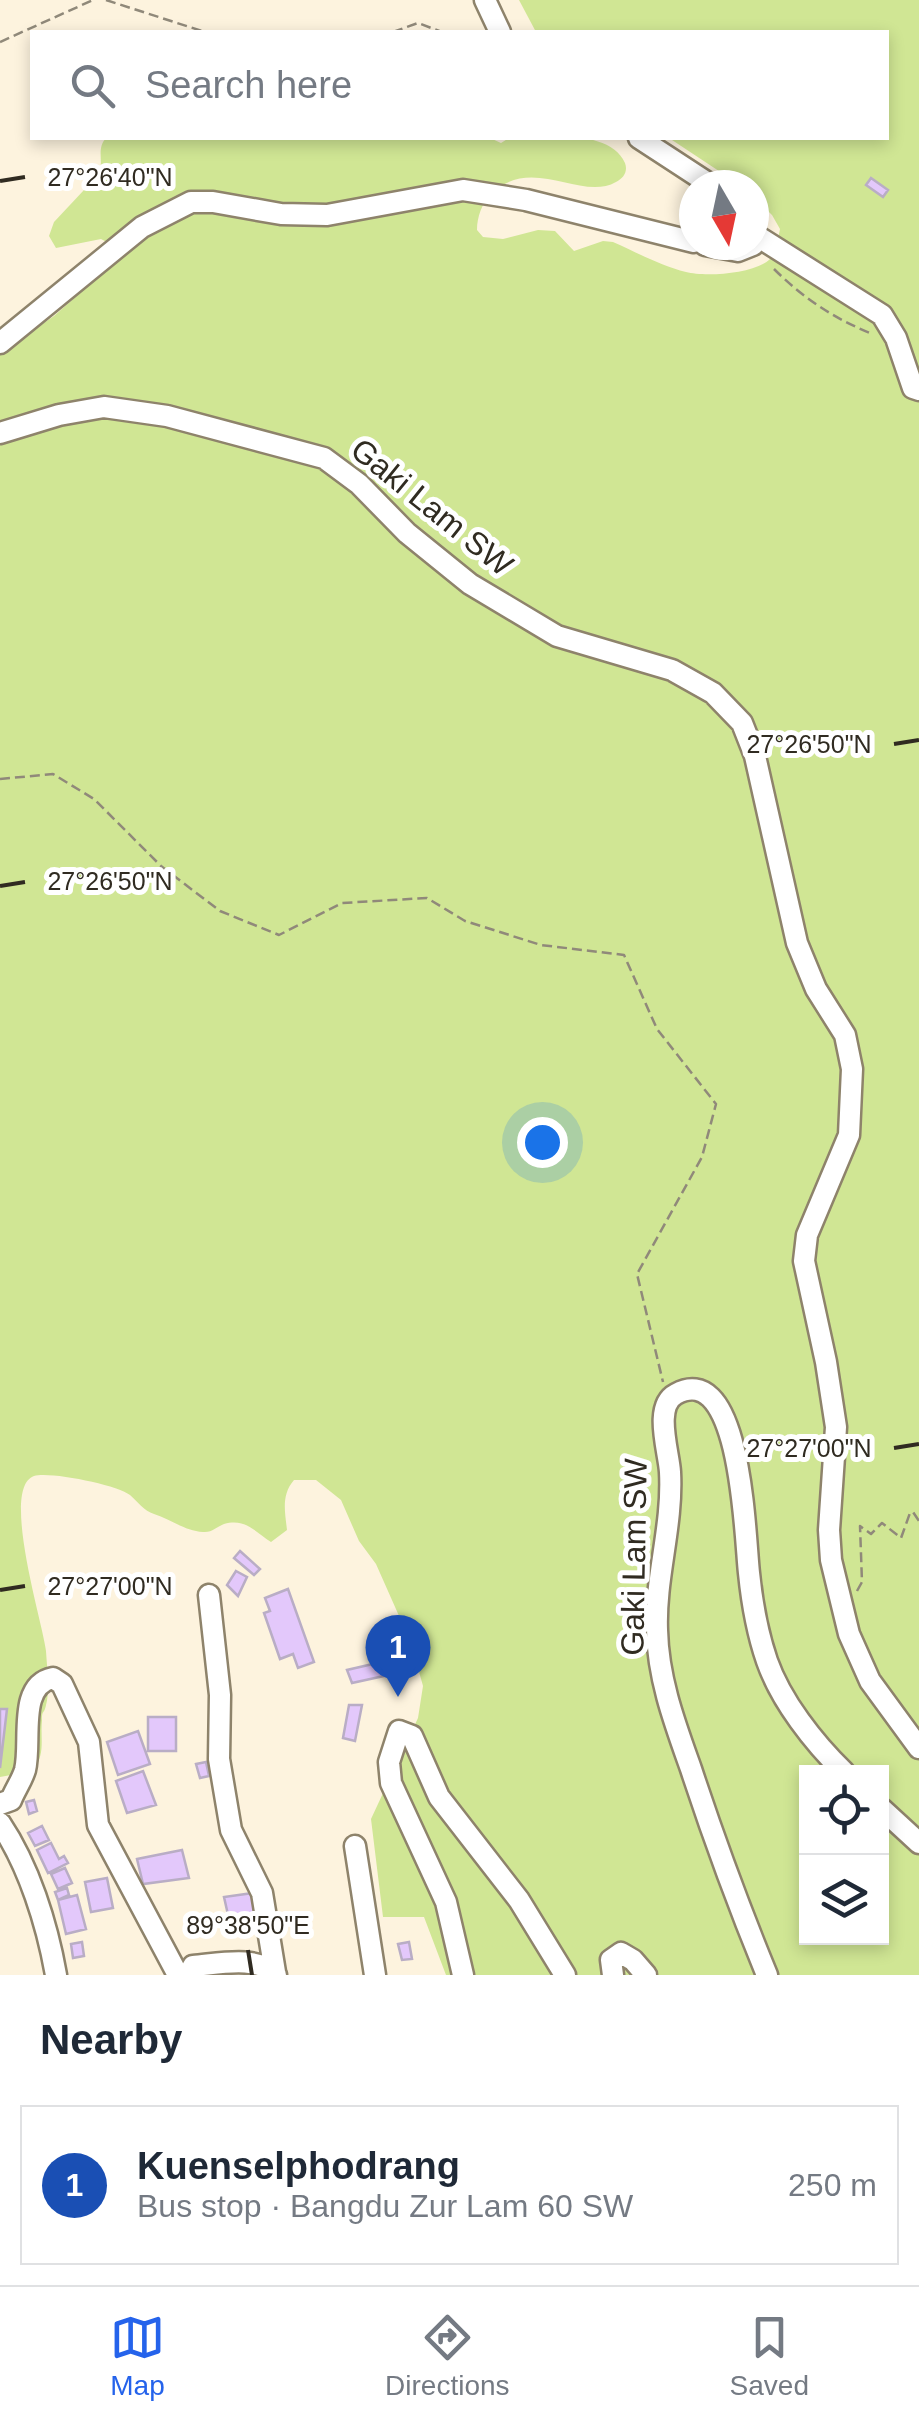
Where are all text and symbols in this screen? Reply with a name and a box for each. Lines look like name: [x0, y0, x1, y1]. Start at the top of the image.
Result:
search box: [30, 30, 889, 140]
icon: search: [65, 58, 120, 113]
text: Search here: [145, 64, 352, 106]
text: 27°26'40"N: [47, 163, 173, 191]
north arrow: [679, 170, 769, 260]
street label: Gaki Lam SW: [344, 431, 521, 584]
text: 27°26'50"N: [746, 730, 872, 758]
text: 27°26'50"N: [47, 867, 173, 895]
your location: [517, 1117, 568, 1168]
text: 27°27'00"N: [746, 1434, 872, 1462]
street label: Gaki Lam SW: [614, 1457, 654, 1656]
text: 27°27'00"N: [47, 1572, 173, 1600]
pin: 1: [366, 1614, 430, 1697]
map controls: [799, 1765, 889, 1945]
button: locate: [799, 1765, 889, 1855]
button: layers: [799, 1855, 889, 1945]
text: 89°38'50"E: [186, 1911, 310, 1939]
text: Nearby: [40, 2016, 182, 2063]
text: Kuenselphodrang: [137, 2145, 460, 2187]
text: 1: [66, 2167, 83, 2203]
text: 250 m: [788, 2167, 877, 2203]
text: Bus stop · Bangdu Zur Lam 60 SW: [137, 2188, 633, 2224]
tab: Map: [110, 2310, 165, 2402]
tab: Directions: [385, 2310, 510, 2402]
tab: Saved: [730, 2310, 809, 2402]

